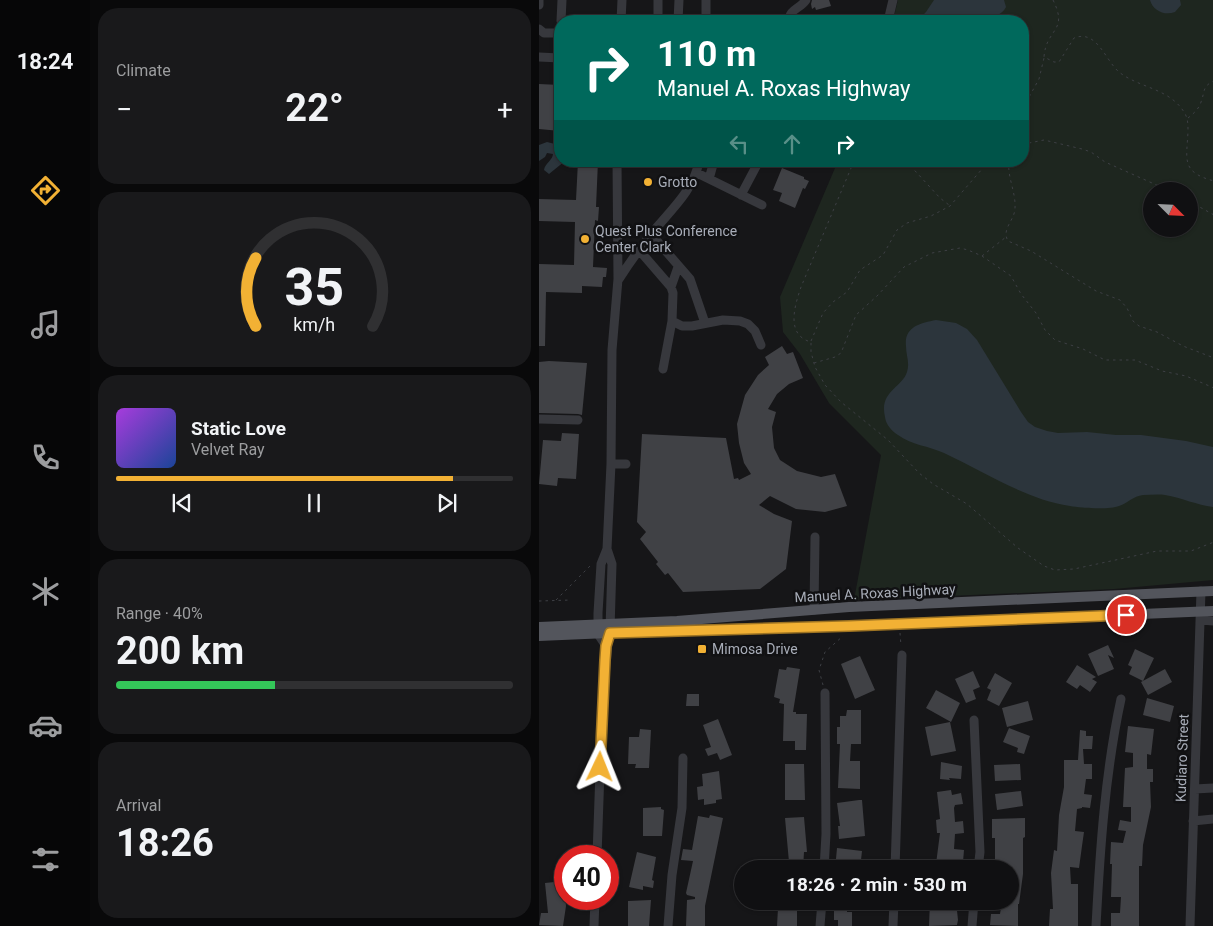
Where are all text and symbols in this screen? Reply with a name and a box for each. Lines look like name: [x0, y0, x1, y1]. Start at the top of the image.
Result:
text: 110 m: [657, 34, 756, 75]
icon: right: [574, 35, 639, 100]
text: 18:24: [17, 49, 73, 74]
text: Climate: [116, 61, 171, 80]
text: Manuel A. Roxas Highway: [657, 76, 910, 101]
text: 22°: [285, 86, 344, 130]
text: −: [116, 93, 132, 126]
text: +: [497, 93, 513, 126]
icon: left: [725, 130, 753, 158]
icon: ahead: [778, 130, 806, 158]
icon: right: [831, 130, 859, 158]
icon: directions: [28, 173, 63, 208]
place label: Grotto: [658, 174, 697, 190]
marker: Grotto: [642, 176, 654, 188]
north arrow: [1143, 182, 1198, 238]
map controls: [1143, 182, 1198, 237]
place label: Quest Plus Conference Center Clark: [595, 223, 737, 255]
marker: Quest Plus Conference Center Clark: [579, 233, 591, 245]
text: 35: [285, 257, 344, 318]
icon: music: [28, 307, 63, 342]
text: km/h: [294, 314, 335, 335]
text: Static Love: [191, 417, 286, 440]
icon: phone: [28, 440, 63, 475]
text: Velvet Ray: [191, 440, 265, 459]
icon: previous: [168, 489, 196, 517]
icon: pause: [300, 489, 328, 517]
icon: next: [433, 489, 461, 517]
icon: climate: [28, 574, 63, 609]
street label: Manuel A. Roxas Highway: [794, 581, 956, 605]
pin: [1105, 594, 1147, 636]
icon: arrive: [1112, 601, 1140, 629]
text: Range · 40%: [116, 604, 203, 623]
text: 200 km: [116, 629, 244, 673]
place label: Mimosa Drive: [712, 641, 798, 657]
marker: Mimosa Drive: [696, 643, 708, 655]
icon: car: [28, 708, 63, 743]
street label: Kudiaro Street: [1172, 713, 1192, 802]
position arrow: [573, 740, 625, 792]
text: Arrival: [116, 796, 161, 815]
text: 18:26: [116, 821, 214, 865]
icon: filters: [28, 842, 63, 877]
speed limit sign: 40: [554, 845, 619, 910]
text: 18:26 · 2 min · 530 m: [786, 873, 967, 896]

